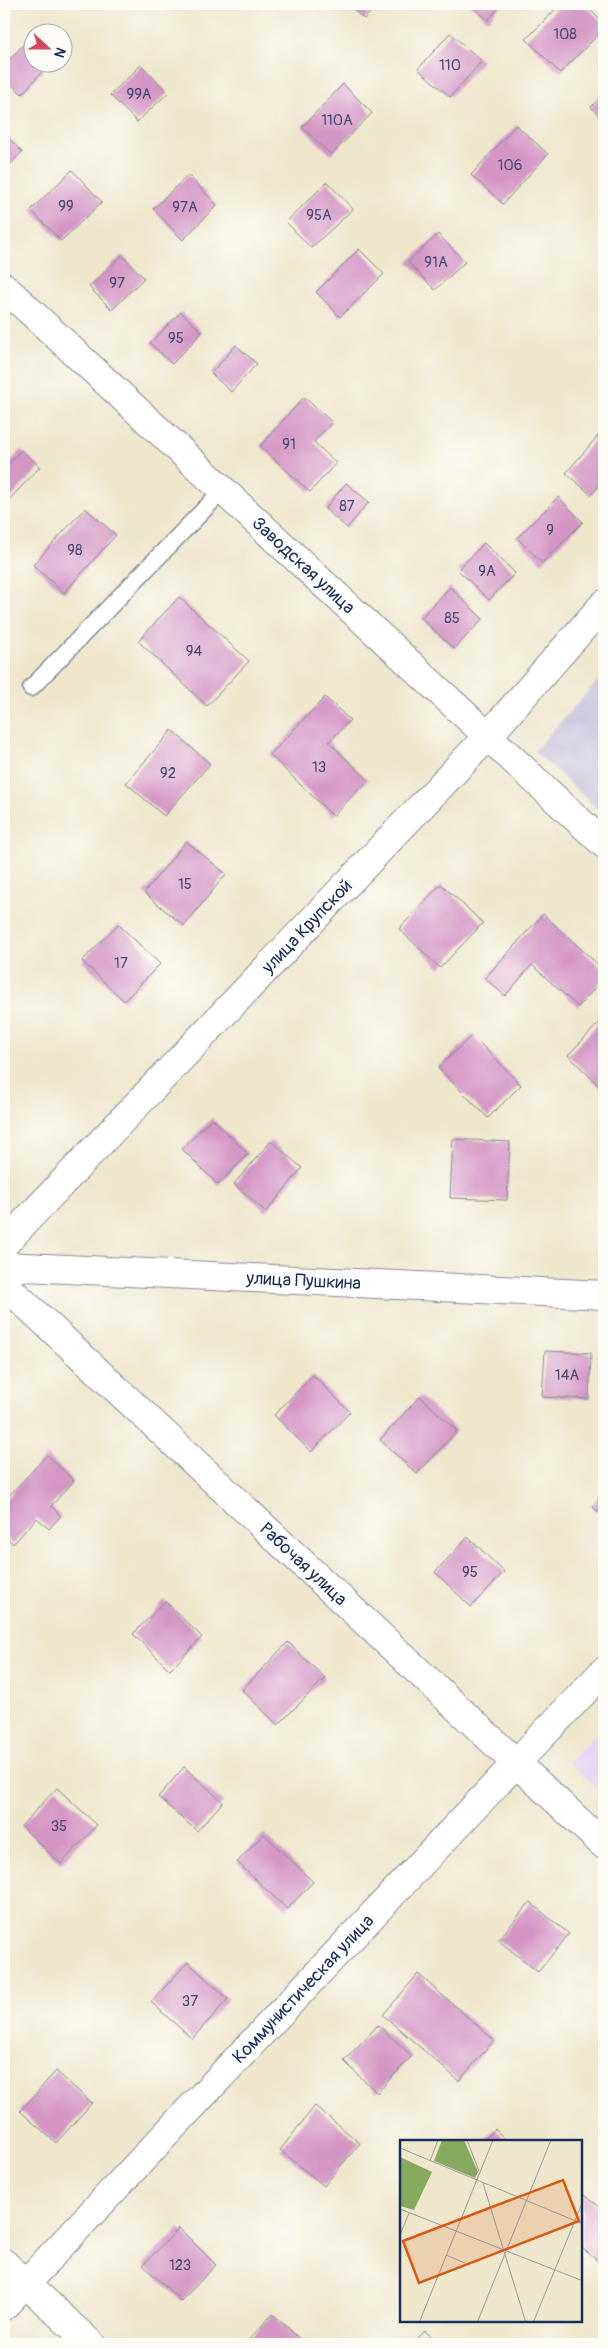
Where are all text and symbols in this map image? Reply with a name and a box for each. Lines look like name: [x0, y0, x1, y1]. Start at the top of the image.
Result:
north arrow: [22, 22, 72, 72]
house number: 108: [553, 25, 577, 44]
text: N: [50, 45, 69, 60]
house number: 110: [439, 56, 461, 75]
house number: 99А: [126, 85, 152, 104]
house number: 110А: [321, 111, 353, 130]
house number: 106: [498, 156, 522, 175]
house number: 99: [58, 197, 74, 216]
house number: 97А: [172, 198, 198, 217]
house number: 95А: [306, 206, 332, 225]
house number: 91А: [424, 253, 448, 272]
house number: 97: [109, 274, 125, 293]
house number: 95: [168, 329, 184, 348]
house number: 91: [282, 435, 296, 454]
house number: 87: [339, 497, 355, 516]
street label: Заводская улица: [247, 512, 360, 619]
house number: 9: [546, 521, 554, 540]
house number: 98: [67, 541, 83, 560]
house number: 9А: [478, 562, 496, 581]
house number: 85: [444, 609, 460, 628]
house number: 94: [186, 642, 203, 661]
house number: 13: [312, 758, 326, 777]
house number: 92: [160, 764, 176, 783]
house number: 15: [178, 875, 192, 894]
street label: улица Крупской: [256, 875, 357, 979]
house number: 17: [114, 954, 128, 973]
street label: улица Пушкина: [245, 1267, 361, 1295]
house number: 14А: [555, 1366, 579, 1385]
street label: Рабочая улица: [255, 1518, 352, 1611]
house number: 95: [462, 1563, 478, 1582]
house number: 35: [51, 1817, 67, 1836]
street label: Коммунистическая улица: [228, 1910, 379, 2068]
house number: 37: [182, 1992, 198, 2011]
inset map: [400, 2140, 583, 2323]
house number: 123: [169, 2256, 191, 2275]

